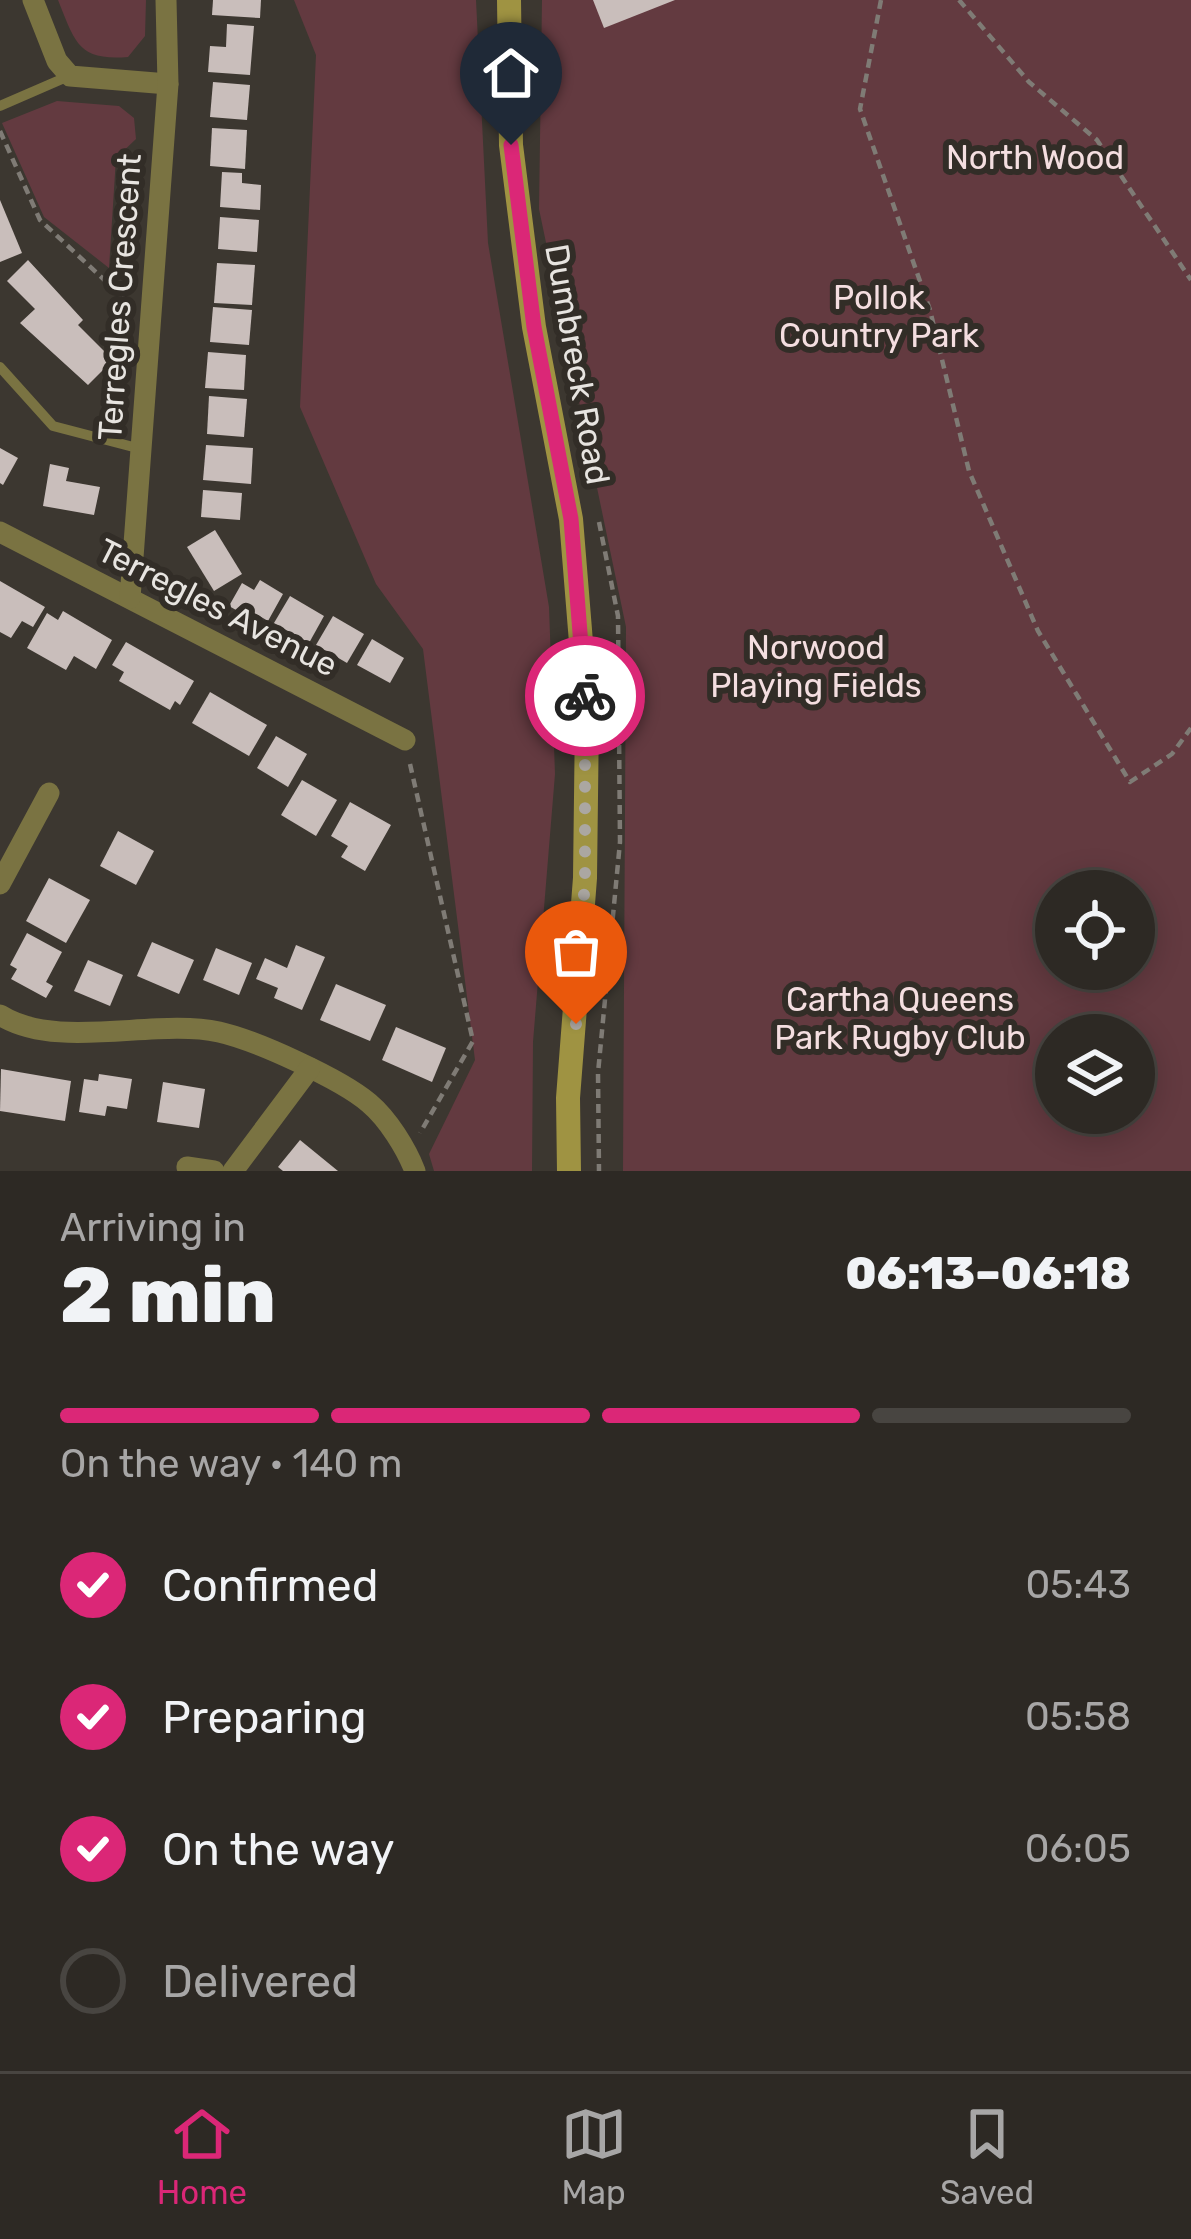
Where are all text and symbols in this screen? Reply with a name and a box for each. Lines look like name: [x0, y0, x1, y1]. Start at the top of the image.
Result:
pin: [460, 22, 562, 145]
icon: home: [478, 40, 544, 106]
park label: North Wood: [946, 138, 1124, 177]
street label: Terregles Crescent: [90, 152, 149, 442]
street label: Dumbreck Road: [537, 241, 618, 487]
park label: Pollok Country Park: [779, 278, 979, 355]
street label: Terregles Avenue: [92, 530, 344, 685]
park label: Norwood Playing Fields: [710, 628, 922, 705]
courier: [525, 636, 645, 756]
icon: bike: [552, 663, 618, 729]
map controls: [1035, 870, 1155, 1134]
button: locate: [1035, 870, 1155, 990]
pin: [525, 901, 627, 1024]
icon: bag: [543, 919, 609, 985]
park label: Cartha Queens Park Rugby Club: [774, 980, 1026, 1057]
button: layers: [1035, 1014, 1155, 1134]
text: Arriving in: [60, 1205, 246, 1251]
text: 06:13–06:18: [845, 1247, 1131, 1300]
text: 2 min: [60, 1249, 276, 1342]
text: On the way · 140 m: [60, 1441, 402, 1487]
icon: check: [60, 1552, 126, 1618]
text: Confirmed: [162, 1559, 379, 1612]
text: 05:43: [1025, 1562, 1131, 1608]
icon: check: [60, 1684, 126, 1750]
text: Preparing: [162, 1691, 367, 1744]
text: 05:58: [1025, 1694, 1131, 1740]
icon: check: [60, 1816, 126, 1882]
text: On the way: [162, 1823, 395, 1876]
text: 06:05: [1025, 1826, 1131, 1872]
text: Delivered: [162, 1955, 358, 2008]
tab: Home: [157, 2101, 247, 2212]
tab: Map: [561, 2101, 627, 2212]
tab: Saved: [940, 2101, 1034, 2212]

